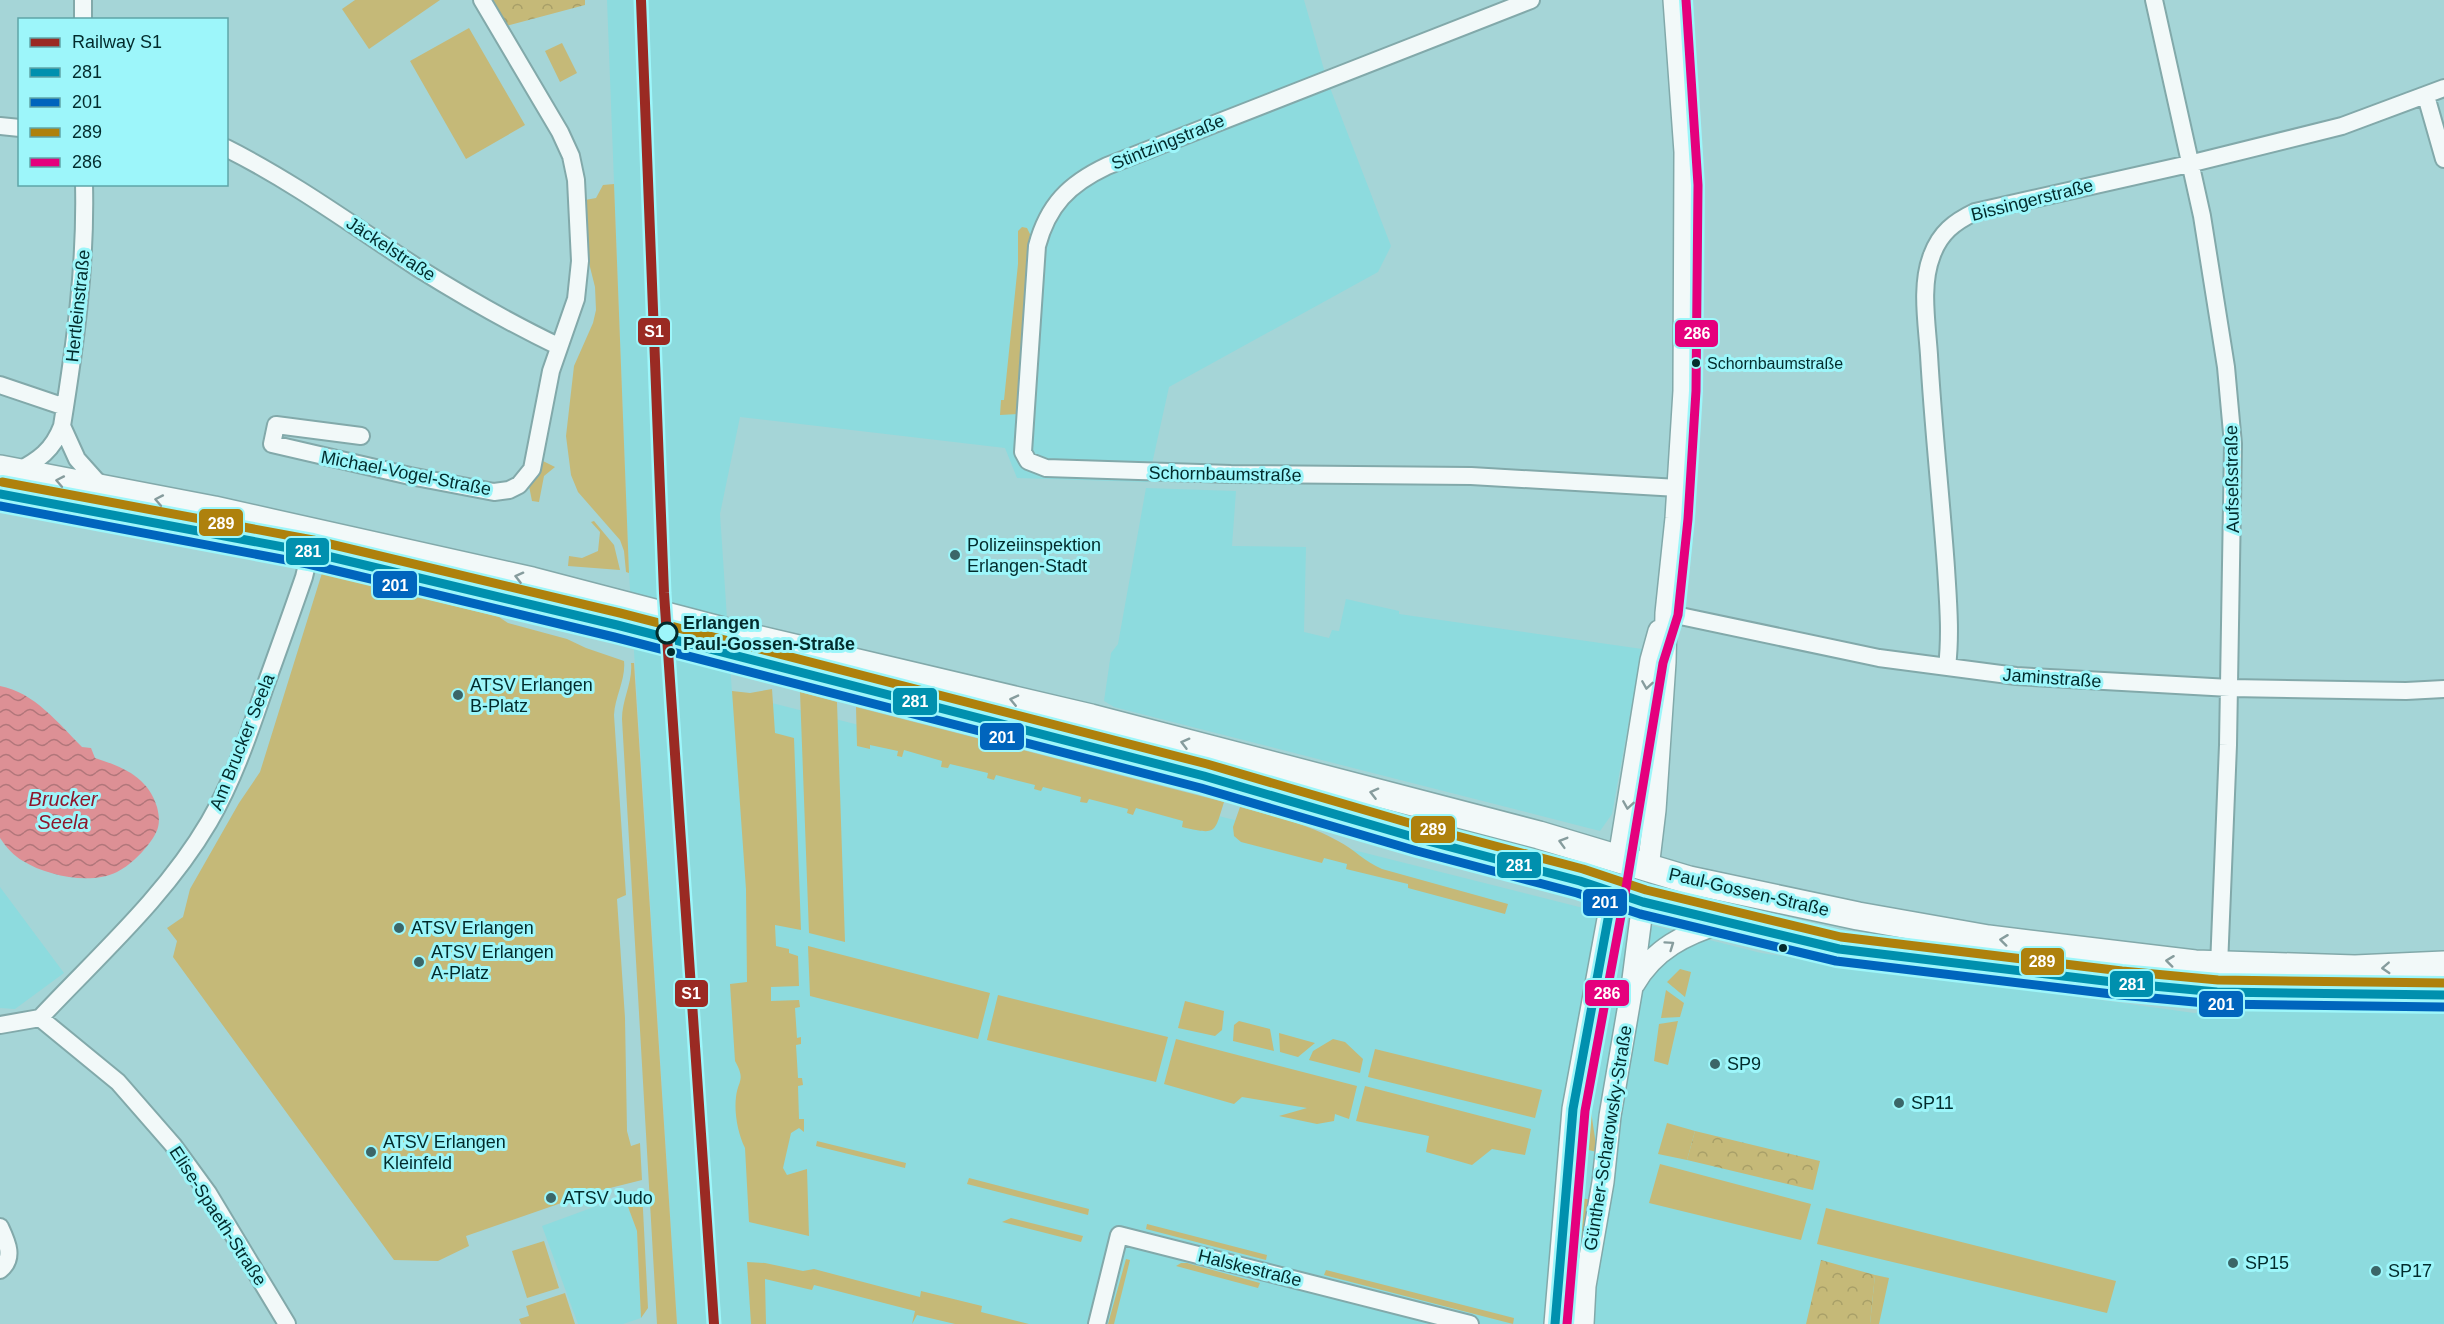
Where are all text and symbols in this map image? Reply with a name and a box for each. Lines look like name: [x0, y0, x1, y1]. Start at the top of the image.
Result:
legend: [18, 18, 228, 186]
text: Railway S1: [72, 32, 162, 52]
text: 281: [72, 62, 102, 82]
text: 201: [72, 92, 102, 112]
street label: Stintzingstraße: [1109, 110, 1227, 174]
text: 289: [72, 122, 102, 142]
text: 286: [72, 152, 102, 172]
street label: Bissingerstraße: [1969, 175, 2095, 225]
street label: Jäckelstraße: [343, 213, 439, 285]
street label: Hertleinstraße: [62, 249, 94, 363]
line badge: S1: [637, 317, 671, 346]
line badge: 286: [1674, 319, 1719, 348]
text: S1: [644, 323, 664, 340]
text: 286: [1684, 325, 1710, 342]
place label: Schornbaumstraße: [1707, 355, 1843, 372]
marker: Schornbaumstraße: [1690, 357, 1702, 369]
street label: Aufseßstraße: [2221, 425, 2243, 533]
street label: Michael-Vogel-Straße: [319, 447, 493, 499]
street label: Schornbaumstraße: [1148, 463, 1302, 485]
one-way arrow: [55, 475, 65, 488]
one-way arrow: [154, 494, 164, 506]
line badge: 289: [198, 508, 244, 537]
text: 289: [208, 515, 234, 532]
place label: Polizeiinspektion Erlangen-Stadt: [967, 535, 1101, 576]
line badge: 281: [285, 537, 330, 566]
text: 281: [295, 543, 321, 560]
marker: Polizeiinspektion Erlangen-Stadt: [948, 548, 962, 562]
line badge: 201: [372, 570, 418, 599]
one-way arrow: [514, 572, 524, 585]
text: 201: [382, 577, 408, 594]
place label: Erlangen Paul-Gossen-Straße: [683, 613, 855, 654]
marker: Erlangen Paul-Gossen-Straße: [656, 622, 678, 644]
unlabelled marker: [665, 646, 677, 658]
street label: Jaminstraße: [2002, 665, 2102, 691]
street label: Am Brucker Seela: [206, 670, 279, 813]
place label: ATSV Erlangen B-Platz: [470, 675, 593, 716]
one-way arrow: [1641, 680, 1653, 689]
line badge: 281: [892, 687, 938, 716]
marker: ATSV Erlangen B-Platz: [451, 688, 465, 702]
text: 281: [902, 693, 928, 710]
one-way arrow: [1009, 694, 1019, 707]
line badge: 201: [979, 722, 1025, 751]
text: 201: [989, 729, 1015, 746]
one-way arrow: [1181, 738, 1191, 750]
one-way arrow: [1369, 787, 1379, 800]
water label: Brucker Seela: [29, 788, 99, 833]
one-way arrow: [1622, 800, 1634, 809]
line badge: 289: [1410, 815, 1456, 844]
text: 289: [1420, 821, 1446, 838]
one-way arrow: [1558, 837, 1569, 849]
line badge: 281: [1496, 851, 1542, 879]
text: 281: [1506, 857, 1532, 874]
street label: Paul-Gossen-Straße: [1667, 864, 1831, 920]
line badge: 201: [1582, 888, 1628, 917]
text: 201: [1592, 894, 1618, 911]
place label: ATSV Erlangen: [411, 918, 534, 938]
marker: ATSV Erlangen: [392, 921, 406, 935]
one-way arrow: [1999, 935, 2008, 947]
one-way arrow: [1664, 941, 1675, 952]
place label: ATSV Erlangen A-Platz: [431, 942, 554, 983]
unlabelled marker: [1777, 942, 1789, 954]
line badge: 289: [2020, 947, 2065, 976]
text: 289: [2029, 953, 2055, 970]
marker: ATSV Erlangen A-Platz: [412, 955, 426, 969]
one-way arrow: [2165, 955, 2175, 967]
one-way arrow: [2381, 961, 2390, 974]
line badge: 281: [2109, 970, 2154, 998]
text: 281: [2119, 976, 2145, 993]
line badge: S1: [674, 979, 709, 1008]
line badge: 286: [1584, 979, 1630, 1007]
text: S1: [681, 985, 701, 1002]
text: 286: [1594, 985, 1620, 1002]
line badge: 201: [2198, 990, 2244, 1018]
text: 201: [2208, 996, 2234, 1013]
street label: Günther-Scharowsky-Straße: [1580, 1024, 1636, 1252]
place label: SP9: [1727, 1054, 1761, 1074]
marker: SP9: [1708, 1057, 1722, 1071]
place label: SP11: [1911, 1093, 1954, 1113]
marker: SP11: [1892, 1096, 1906, 1110]
place label: ATSV Erlangen Kleinfeld: [383, 1132, 506, 1173]
street label: Elise-Spaeth-Straße: [165, 1143, 271, 1289]
marker: ATSV Erlangen Kleinfeld: [364, 1145, 378, 1159]
place label: ATSV Judo: [563, 1188, 653, 1208]
marker: ATSV Judo: [544, 1191, 558, 1205]
street label: Halskestraße: [1196, 1245, 1304, 1291]
place label: SP15: [2245, 1253, 2289, 1273]
marker: SP15: [2226, 1256, 2240, 1270]
place label: SP17: [2388, 1261, 2432, 1281]
marker: SP17: [2369, 1264, 2383, 1278]

